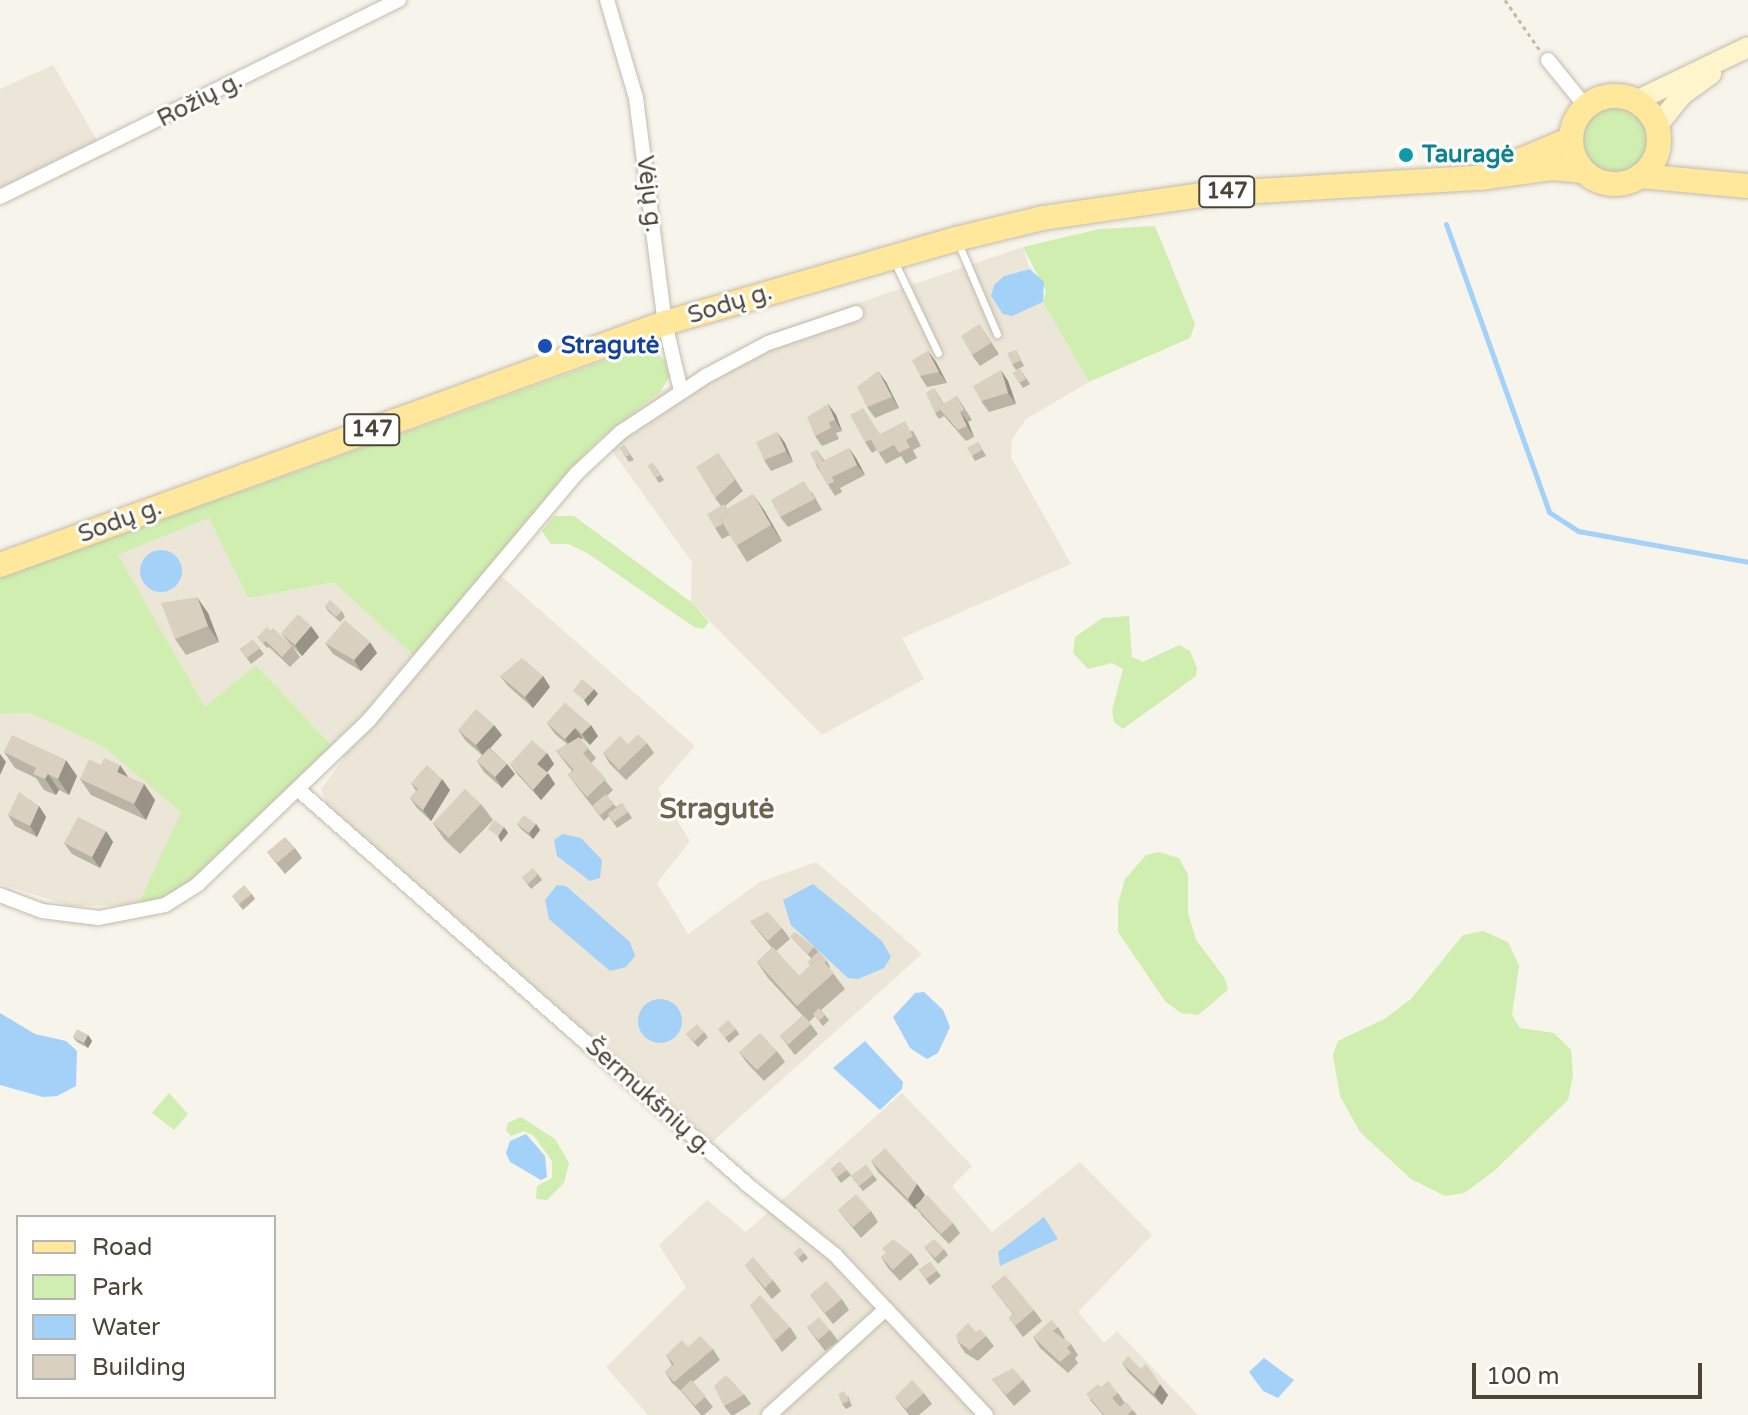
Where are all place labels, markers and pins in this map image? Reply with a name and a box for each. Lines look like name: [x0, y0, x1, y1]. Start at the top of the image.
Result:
place label: Tauragė: [1422, 141, 1514, 169]
marker: Tauragė: [1397, 146, 1415, 164]
place label: Stragutė: [561, 332, 659, 360]
marker: Stragutė: [536, 337, 554, 355]

